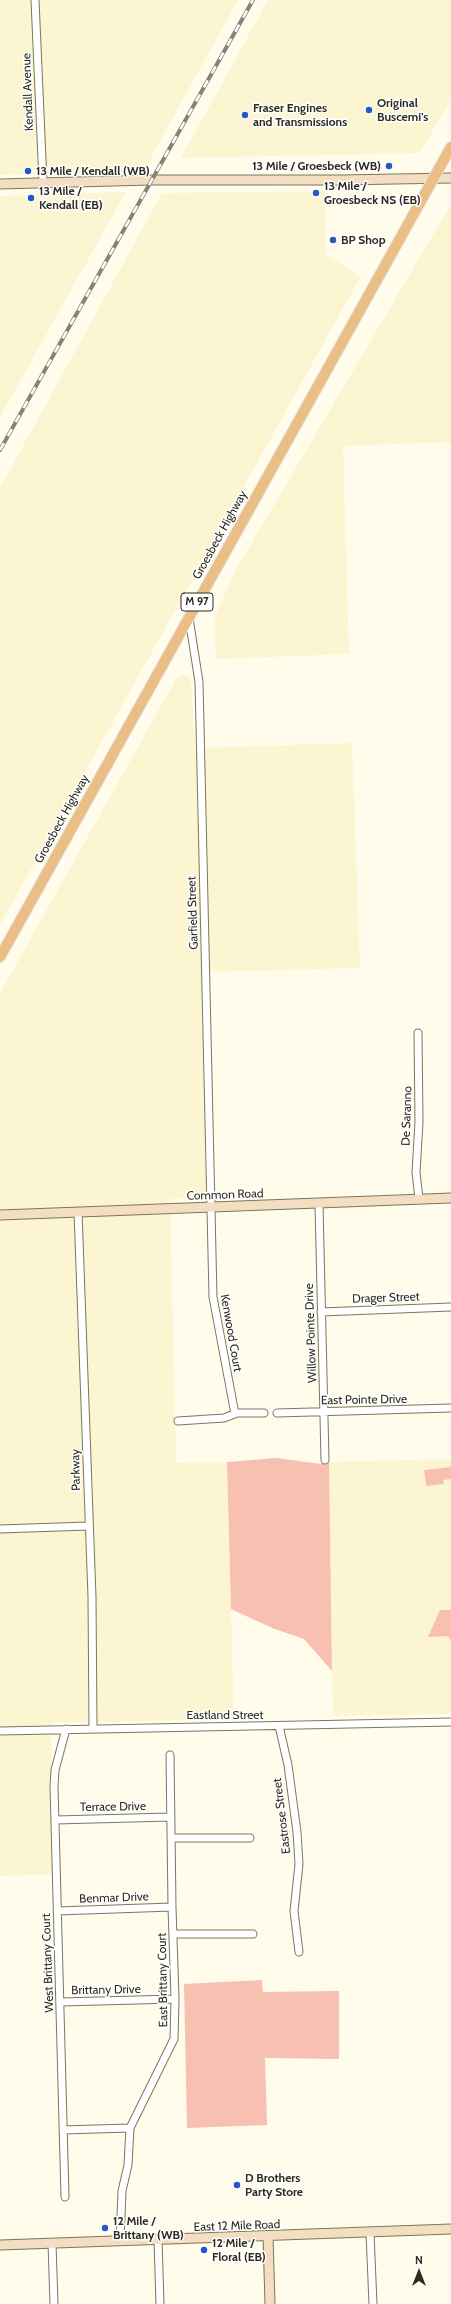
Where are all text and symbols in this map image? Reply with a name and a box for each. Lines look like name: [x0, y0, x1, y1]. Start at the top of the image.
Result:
street label: Kendall Avenue: [19, 53, 37, 131]
place label: Original Buscemi's: [377, 96, 428, 124]
place label: Fraser Engines and Transmissions: [253, 101, 347, 129]
marker: Original Buscemi's: [364, 105, 374, 115]
marker: Fraser Engines and Transmissions: [240, 110, 250, 120]
place label: 13 Mile / Groesbeck (WB): [252, 159, 381, 173]
marker: 13 Mile / Groesbeck (WB): [384, 161, 394, 171]
place label: 13 Mile / Kendall (WB): [36, 164, 150, 178]
marker: 13 Mile / Kendall (WB): [23, 166, 33, 176]
place label: 13 Mile / Groesbeck NS (EB): [324, 179, 421, 207]
place label: 13 Mile / Kendall (EB): [39, 184, 103, 212]
marker: 13 Mile / Groesbeck NS (EB): [311, 188, 321, 198]
marker: 13 Mile / Kendall (EB): [26, 193, 36, 203]
place label: BP Shop: [341, 233, 386, 247]
marker: BP Shop: [328, 235, 338, 245]
street label: Groesbeck Highway: [190, 488, 250, 582]
road number: M 97: [181, 593, 213, 611]
street label: Groesbeck Highway: [32, 772, 92, 866]
street label: Garfield Street: [185, 876, 201, 950]
street label: De Saranno: [399, 1086, 415, 1146]
street label: Common Road: [186, 1186, 264, 1204]
street label: Willow Pointe Drive: [302, 1283, 320, 1383]
street label: Drager Street: [352, 1290, 420, 1306]
street label: Kenwood Court: [217, 1293, 245, 1373]
street label: East Pointe Drive: [321, 1392, 407, 1408]
street label: Parkway: [68, 1449, 84, 1491]
street label: Eastland Street: [187, 1708, 263, 1722]
street label: Eastrose Street: [270, 1777, 294, 1855]
street label: Terrace Drive: [80, 1799, 146, 1815]
street label: Benmar Drive: [79, 1890, 149, 1906]
street label: West Brittany Court: [39, 1913, 57, 2013]
street label: East Brittany Court: [155, 1933, 171, 2027]
street label: Brittany Drive: [71, 1982, 141, 1998]
place label: D Brothers Party Store: [245, 2171, 303, 2199]
marker: D Brothers Party Store: [232, 2180, 242, 2190]
place label: 12 Mile / Brittany (WB): [113, 2214, 184, 2242]
street label: East 12 Mile Road: [193, 2217, 281, 2235]
marker: 12 Mile / Brittany (WB): [100, 2223, 110, 2233]
place label: 12 Mile / Floral (EB): [212, 2236, 266, 2264]
marker: 12 Mile / Floral (EB): [199, 2245, 209, 2255]
north arrow: [399, 2252, 439, 2292]
text: N: [415, 2253, 423, 2267]

